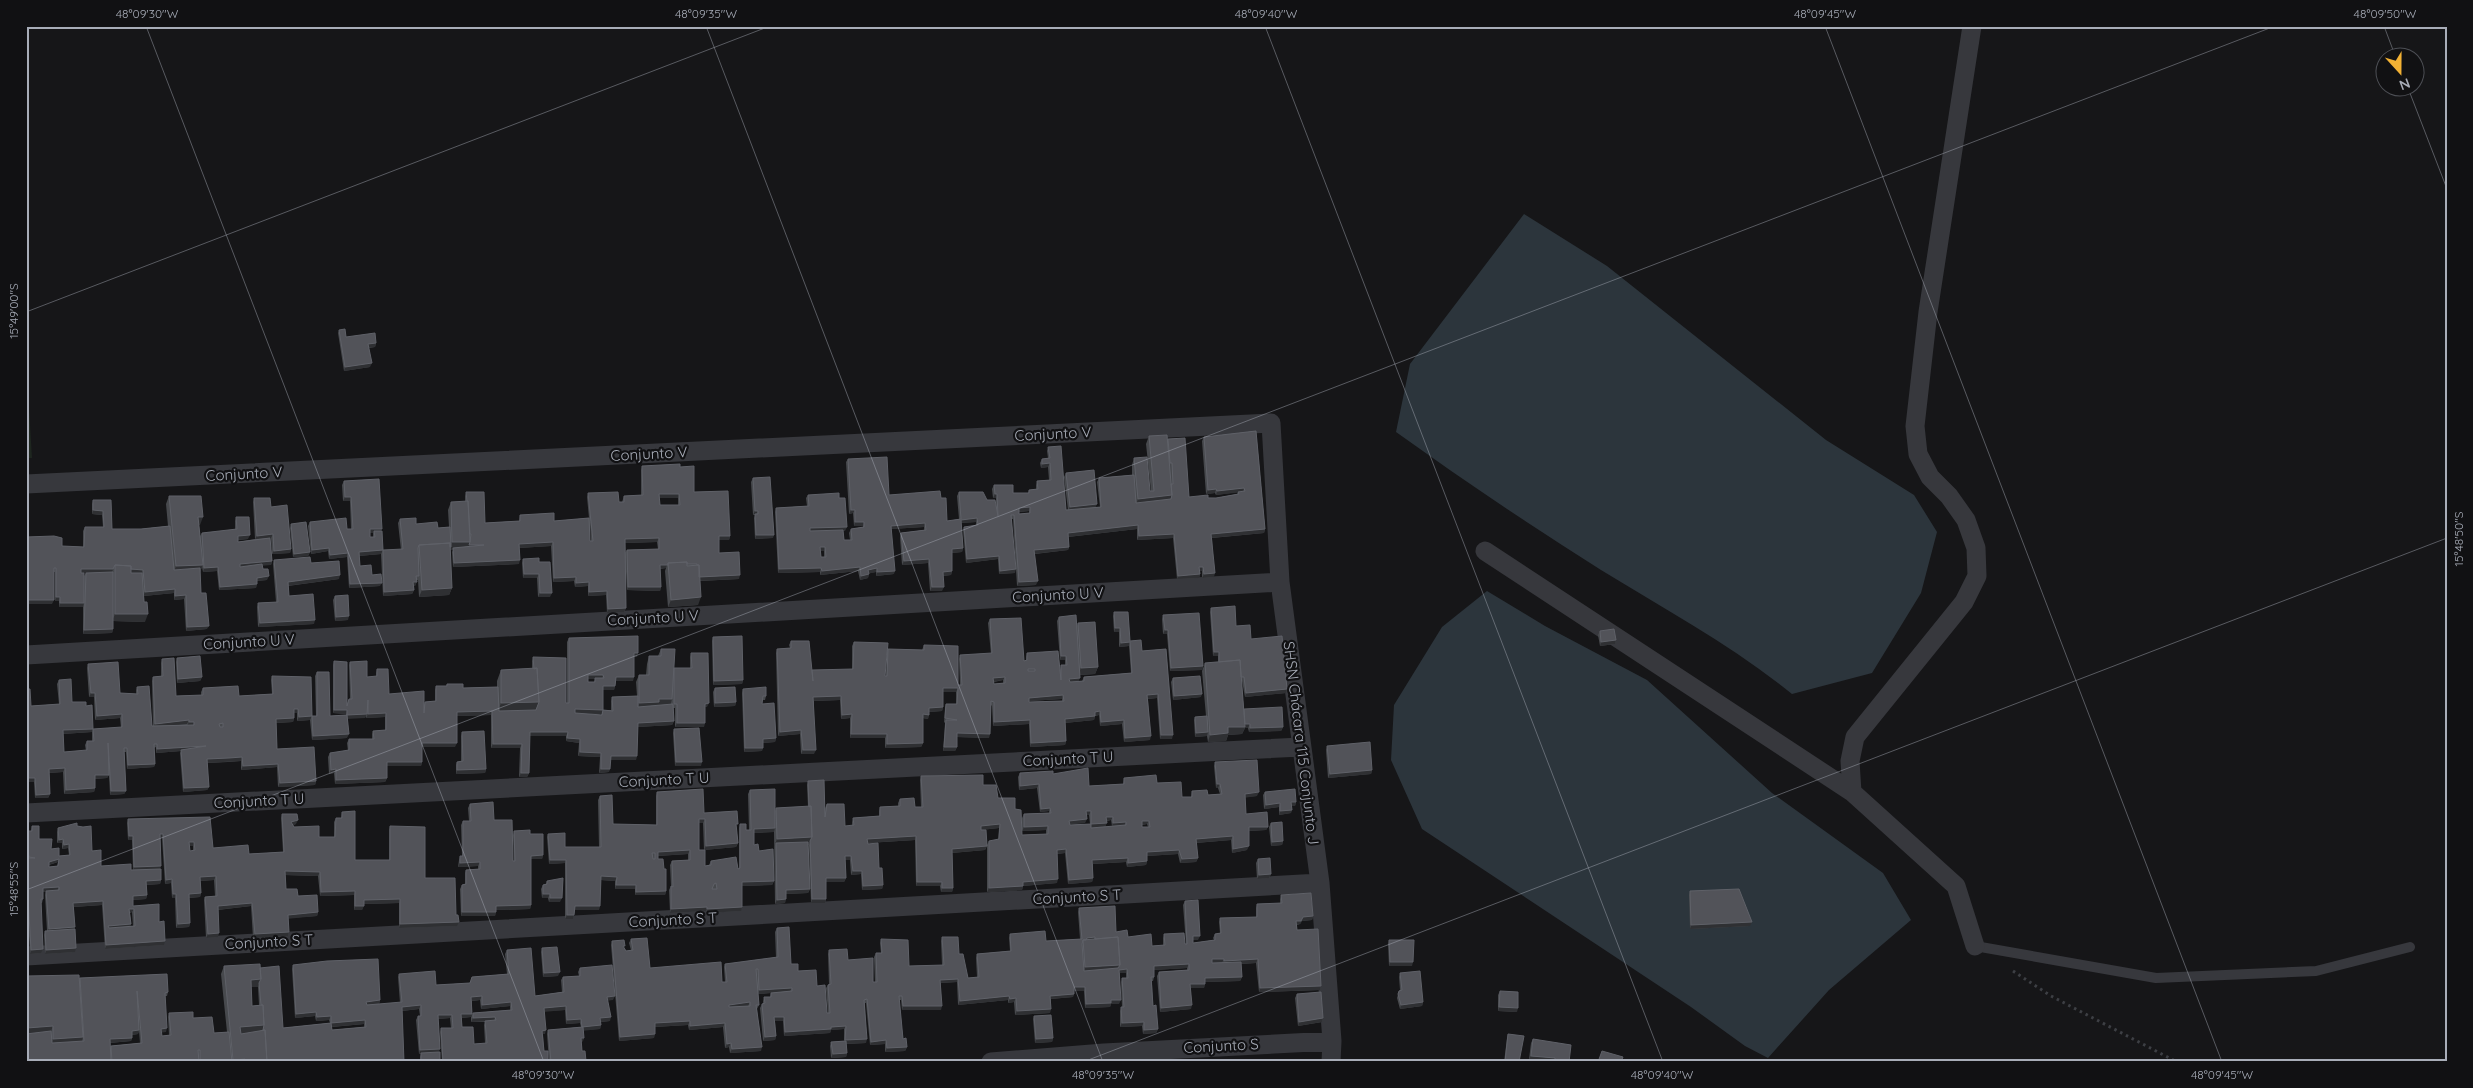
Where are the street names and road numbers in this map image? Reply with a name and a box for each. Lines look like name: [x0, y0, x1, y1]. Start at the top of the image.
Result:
street label: Conjunto V: [1014, 422, 1092, 445]
street label: Conjunto V: [610, 442, 688, 465]
street label: Conjunto V: [205, 462, 283, 485]
street label: Conjunto U V: [1012, 583, 1104, 606]
street label: Conjunto U V: [607, 606, 699, 629]
street label: Conjunto U V: [203, 630, 295, 653]
street label: SHSN Chácara 115 Conjunto J: [1280, 640, 1323, 846]
street label: Conjunto T U: [1022, 747, 1114, 770]
street label: Conjunto T U: [618, 768, 710, 791]
street label: Conjunto T U: [213, 789, 305, 812]
street label: Conjunto S T: [1032, 885, 1122, 908]
street label: Conjunto S T: [628, 908, 718, 931]
street label: Conjunto S T: [224, 930, 314, 953]
street label: Conjunto S: [1183, 1034, 1259, 1057]

